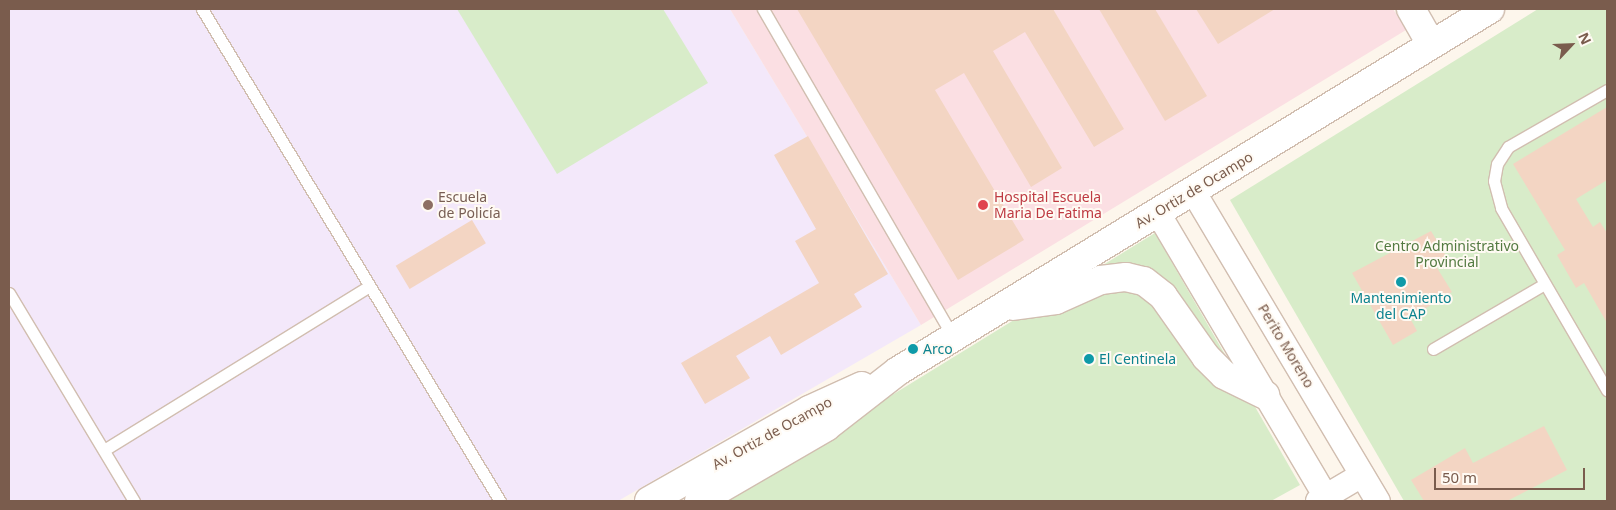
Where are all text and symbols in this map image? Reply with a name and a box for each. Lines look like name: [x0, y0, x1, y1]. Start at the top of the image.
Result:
north arrow: [1546, 20, 1596, 70]
text: N: [1574, 29, 1596, 48]
street label: Av. Ortiz de Ocampo: [1132, 148, 1256, 232]
place label: Escuela de Policía: [438, 189, 500, 222]
place label: Hospital Escuela Maria De Fatima: [994, 189, 1102, 222]
marker: Hospital Escuela Maria De Fatima: [976, 198, 990, 212]
marker: Escuela de Policía: [422, 199, 434, 211]
park label: Centro Administrativo Provincial: [1375, 238, 1519, 270]
marker: Mantenimiento del CAP: [1395, 276, 1407, 288]
place label: Mantenimiento del CAP: [1350, 290, 1452, 322]
street label: Perito Moreno: [1254, 301, 1318, 391]
place label: Arco: [923, 341, 953, 357]
marker: Arco: [907, 343, 919, 355]
place label: El Centinela: [1099, 351, 1176, 367]
marker: El Centinela: [1083, 353, 1095, 365]
street label: Av. Ortiz de Ocampo: [709, 393, 835, 473]
scale bar: [1436, 458, 1587, 490]
text: 50 m: [1442, 467, 1477, 487]

